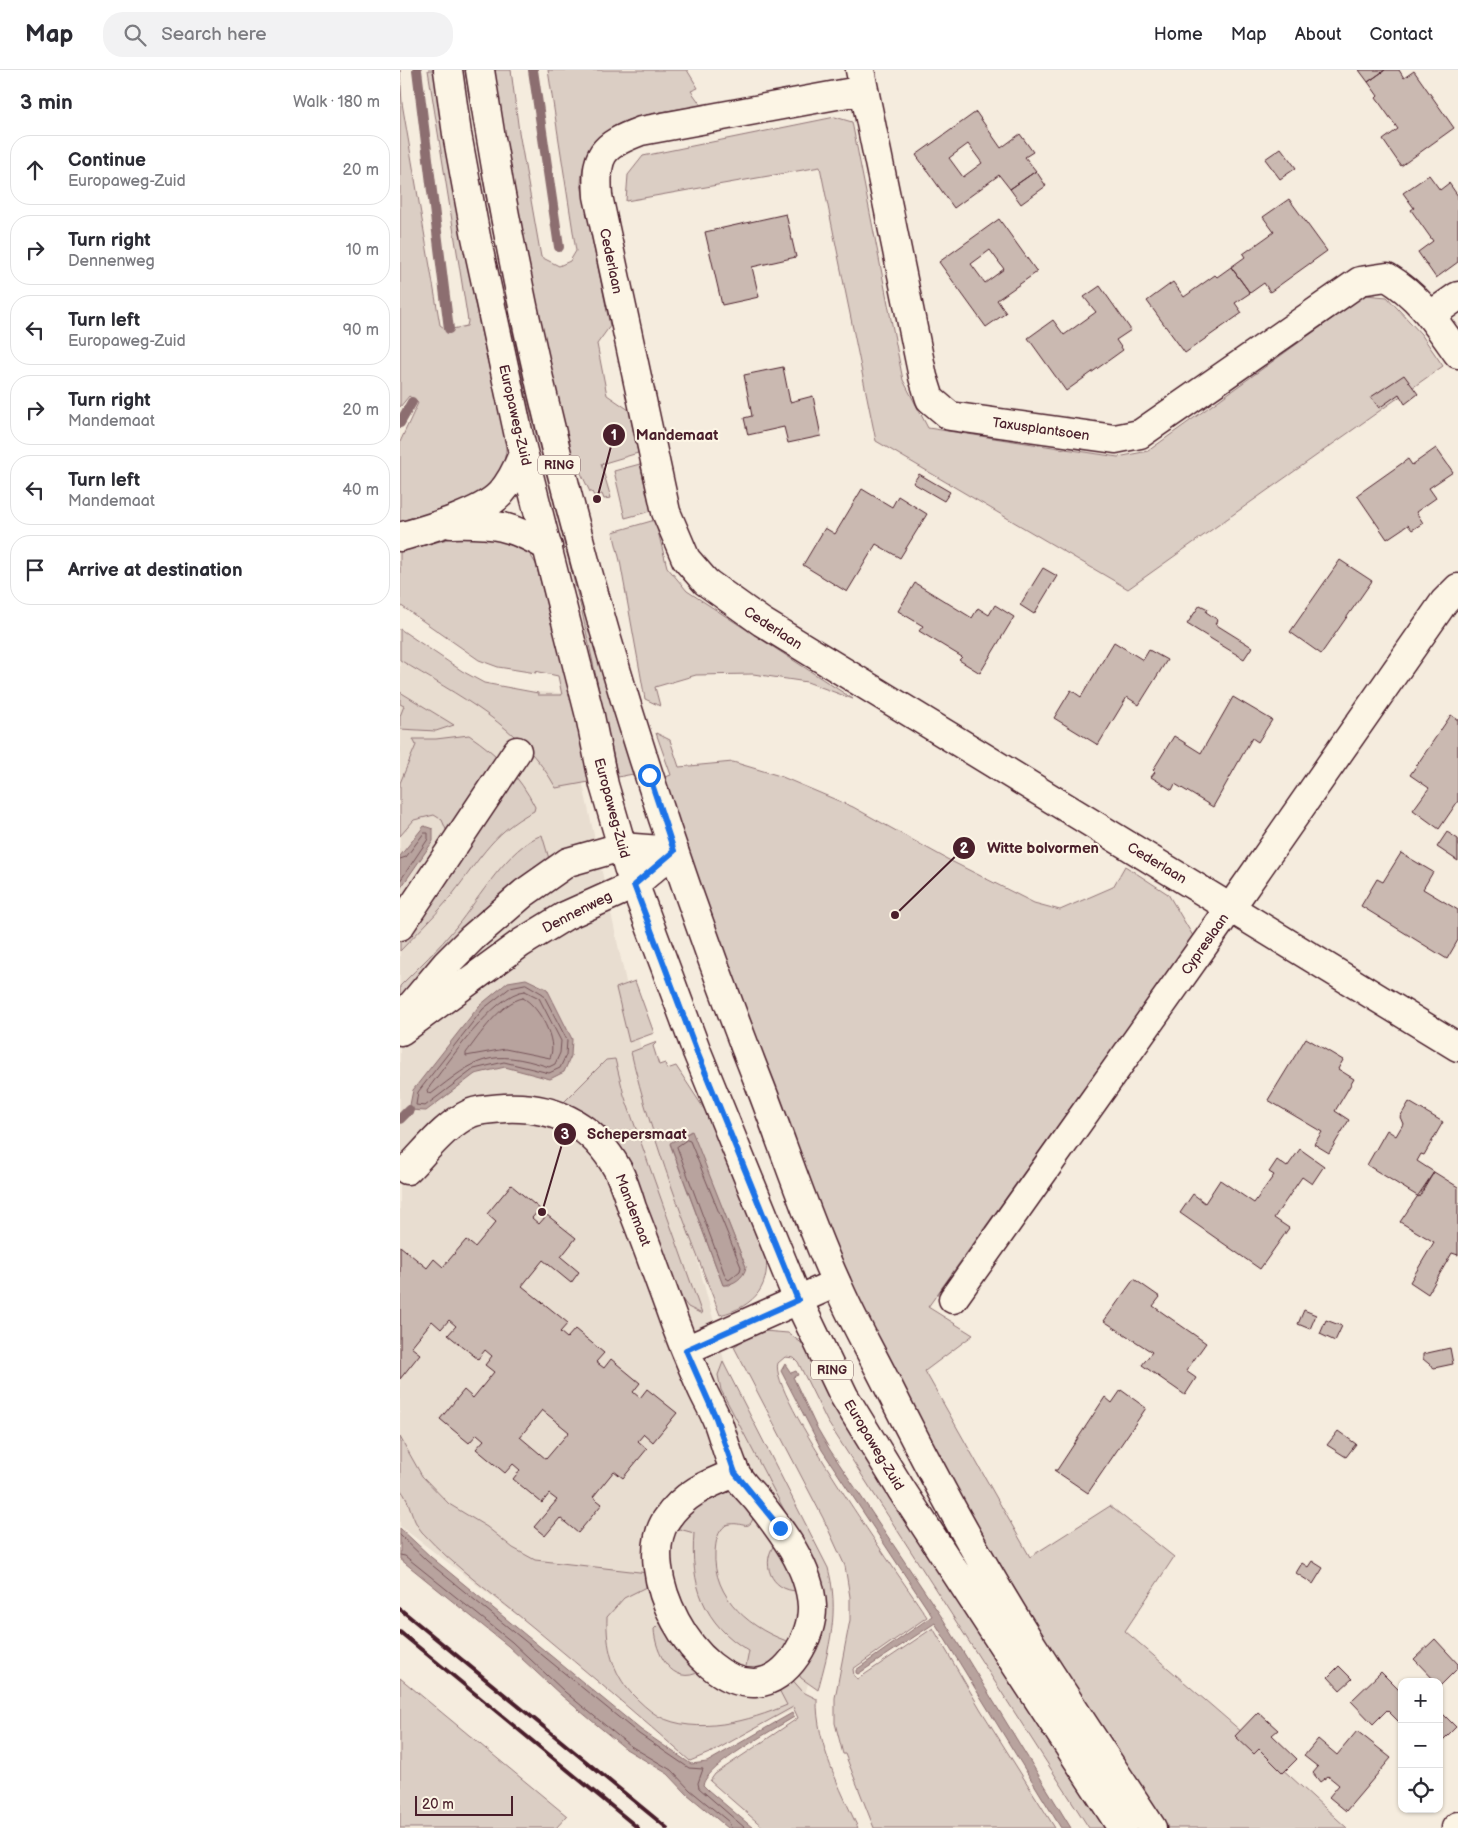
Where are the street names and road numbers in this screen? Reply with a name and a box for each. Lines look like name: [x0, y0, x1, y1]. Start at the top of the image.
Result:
street label: Cederlaan: [596, 227, 626, 295]
street label: Europaweg-Zuid: [495, 363, 535, 467]
street label: Taxusplantsoen: [991, 414, 1091, 444]
road number: RING: [538, 456, 580, 474]
street label: Cederlaan: [741, 603, 806, 653]
street label: Europaweg-Zuid: [590, 756, 634, 860]
street label: Cederlaan: [1124, 839, 1190, 887]
street label: Dennenweg: [539, 887, 615, 937]
street label: Cypreslaan: [1178, 910, 1232, 978]
street label: Mandemaat: [611, 1171, 655, 1249]
road number: RING: [811, 1360, 853, 1380]
street label: Europaweg-Zuid: [840, 1396, 908, 1494]

